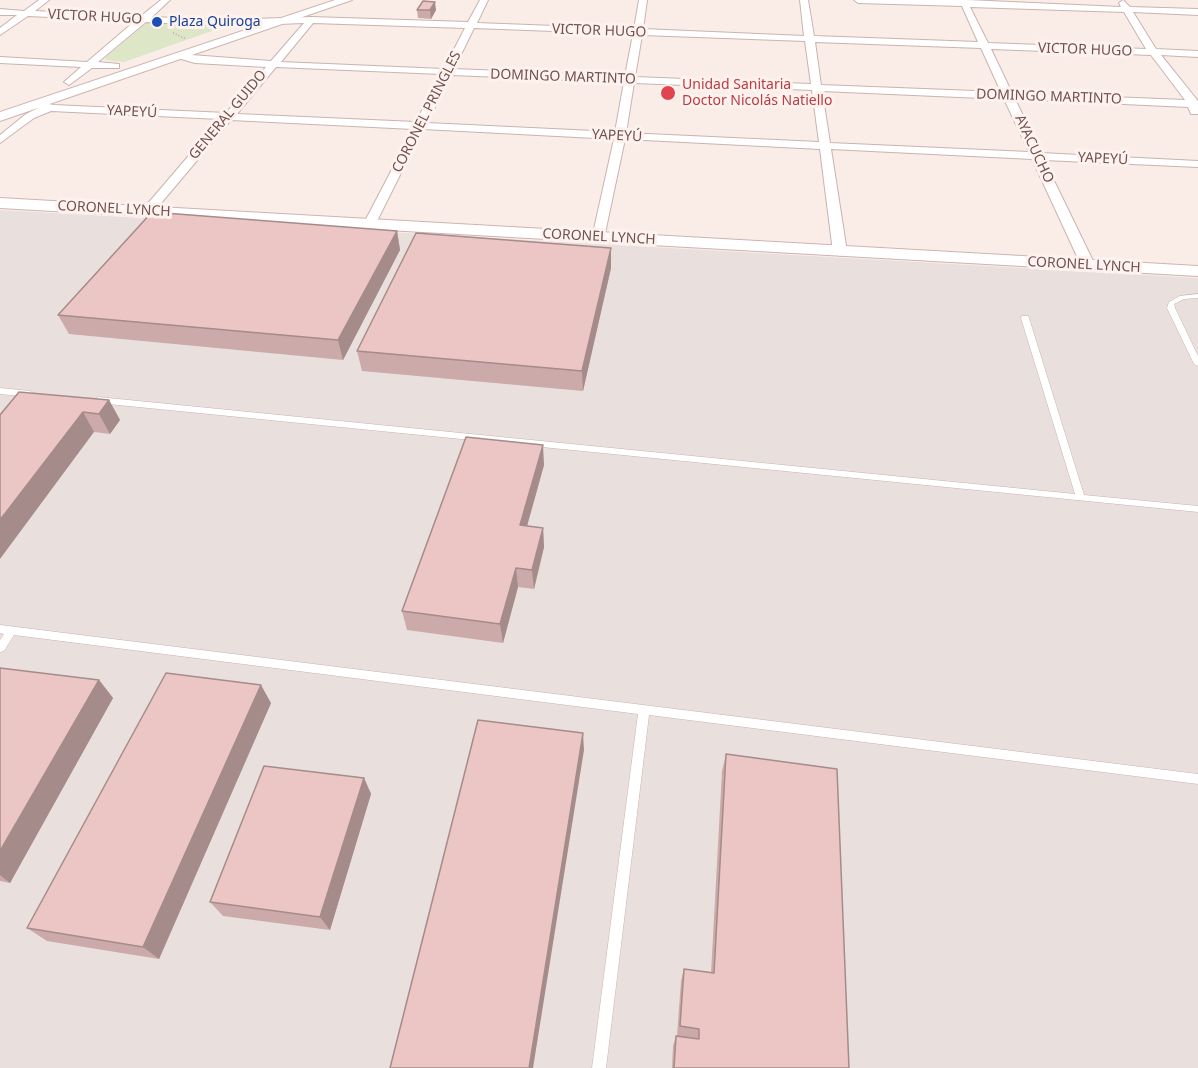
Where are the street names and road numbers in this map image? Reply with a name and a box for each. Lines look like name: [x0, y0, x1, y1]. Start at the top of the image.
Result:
street label: VICTOR HUGO: [47, 6, 143, 28]
street label: VICTOR HUGO: [551, 21, 647, 41]
street label: VICTOR HUGO: [1037, 40, 1133, 60]
street label: CORONEL PRINGLES: [389, 48, 465, 176]
street label: DOMINGO MARTINTO: [490, 66, 636, 88]
street label: GENERAL GUIDO: [186, 67, 270, 163]
street label: DOMINGO MARTINTO: [976, 86, 1122, 108]
street label: YAPEYÚ: [106, 102, 158, 122]
street label: AYACUCHO: [1011, 112, 1057, 186]
street label: YAPEYÚ: [591, 126, 643, 146]
street label: YAPEYÚ: [1077, 149, 1129, 169]
street label: CORONEL LYNCH: [57, 198, 171, 220]
street label: CORONEL LYNCH: [542, 226, 656, 248]
street label: CORONEL LYNCH: [1027, 254, 1141, 276]

